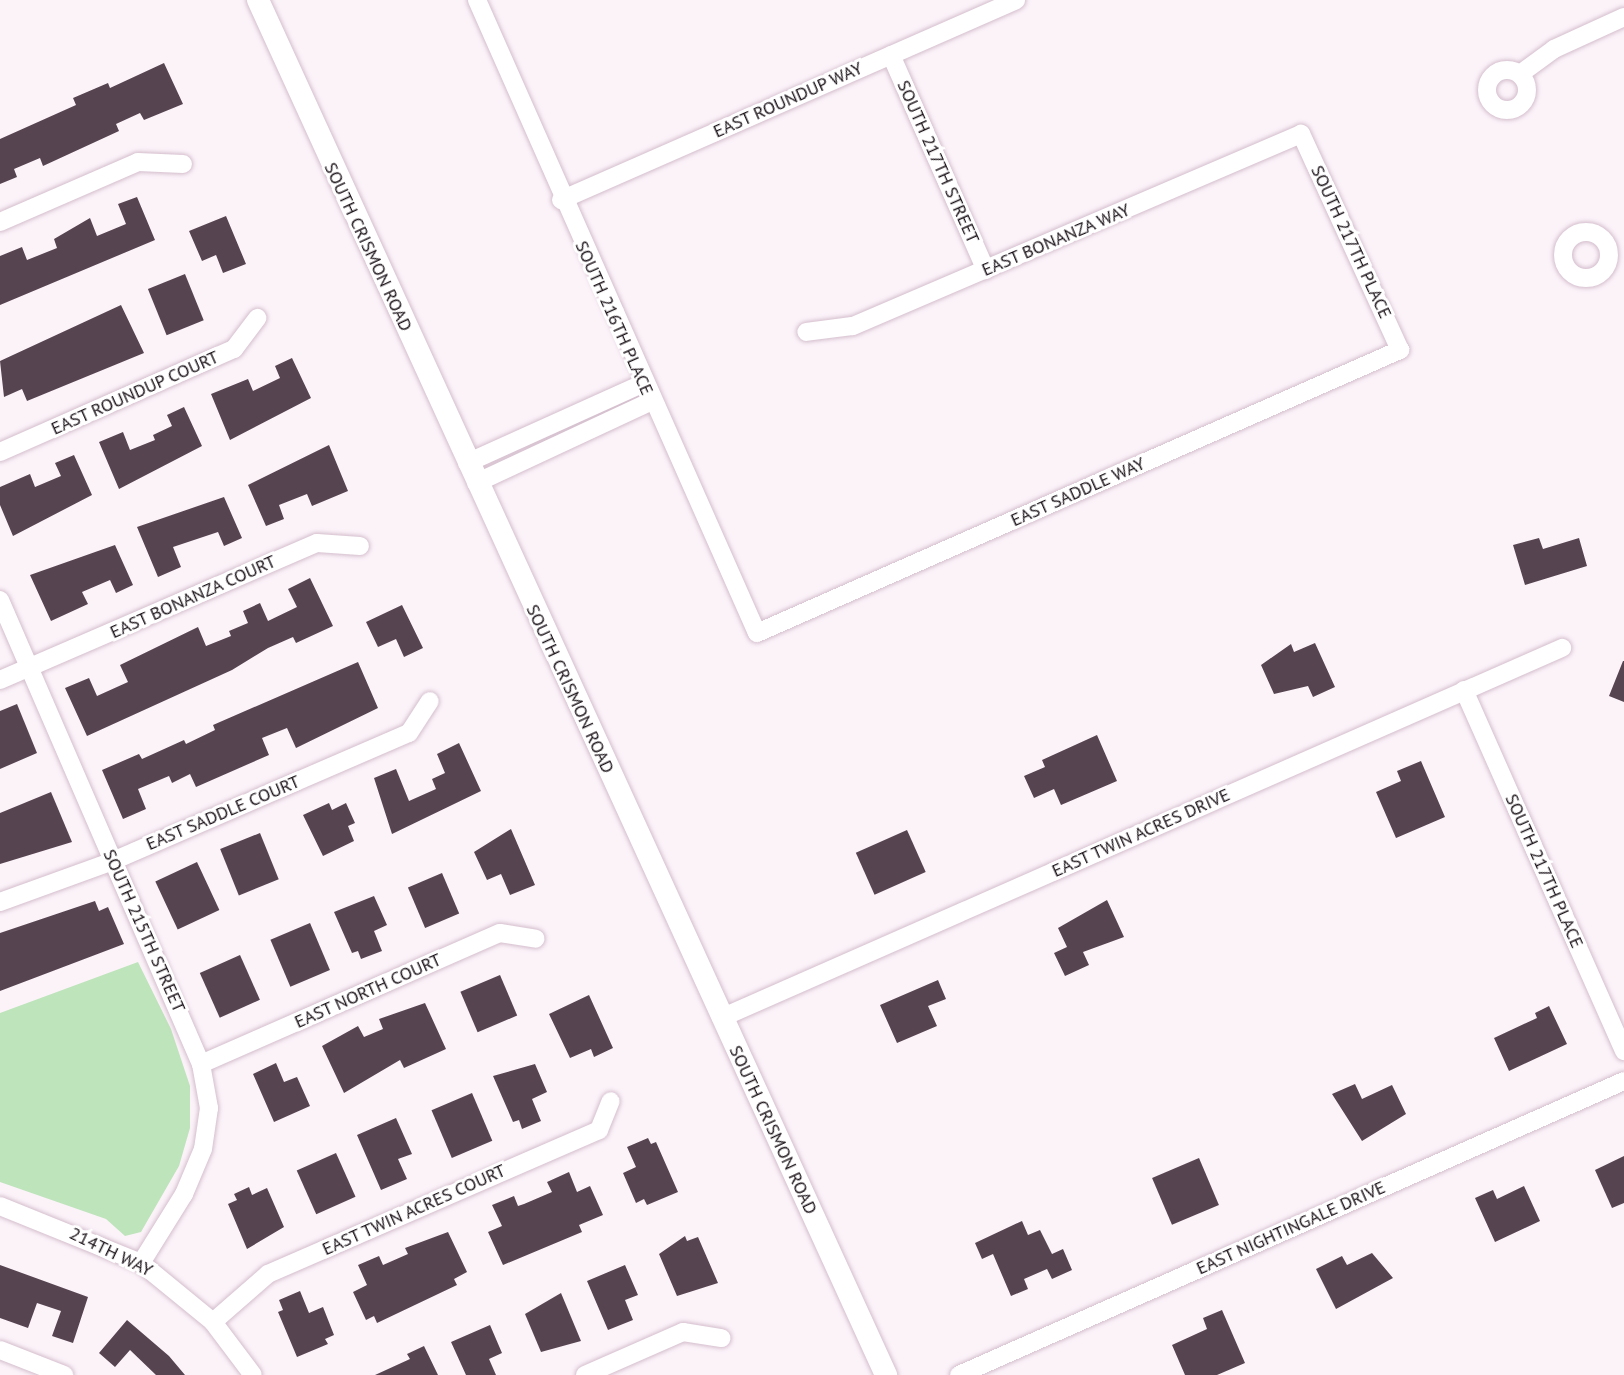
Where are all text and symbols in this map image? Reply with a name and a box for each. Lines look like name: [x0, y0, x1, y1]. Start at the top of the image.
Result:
street label: EAST ROUNDUP WAY: [709, 57, 867, 143]
street label: SOUTH 217TH STREET: [892, 77, 984, 247]
street label: SOUTH CRISMON ROAD: [319, 159, 417, 335]
street label: SOUTH 217TH PLACE: [1306, 162, 1396, 322]
street label: EAST BONANZA WAY: [978, 199, 1134, 281]
street label: SOUTH 216TH PLACE: [570, 238, 658, 398]
street label: EAST ROUNDUP COURT: [47, 346, 223, 440]
street label: EAST SADDLE WAY: [1007, 453, 1149, 531]
street label: EAST BONANZA COURT: [106, 550, 280, 644]
street label: SOUTH CRISMON ROAD: [521, 601, 619, 777]
street label: EAST SADDLE COURT: [143, 771, 303, 855]
street label: EAST TWIN ACRES DRIVE: [1048, 784, 1234, 882]
street label: SOUTH 217TH PLACE: [1500, 791, 1588, 951]
street label: SOUTH 215TH STREET: [98, 846, 190, 1016]
street label: EAST NORTH COURT: [291, 949, 445, 1033]
street label: SOUTH CRISMON ROAD: [724, 1042, 822, 1218]
street label: EAST TWIN ACRES COURT: [318, 1159, 510, 1261]
street label: EAST NIGHTINGALE DRIVE: [1193, 1176, 1389, 1280]
street label: 214TH WAY: [66, 1223, 156, 1281]

